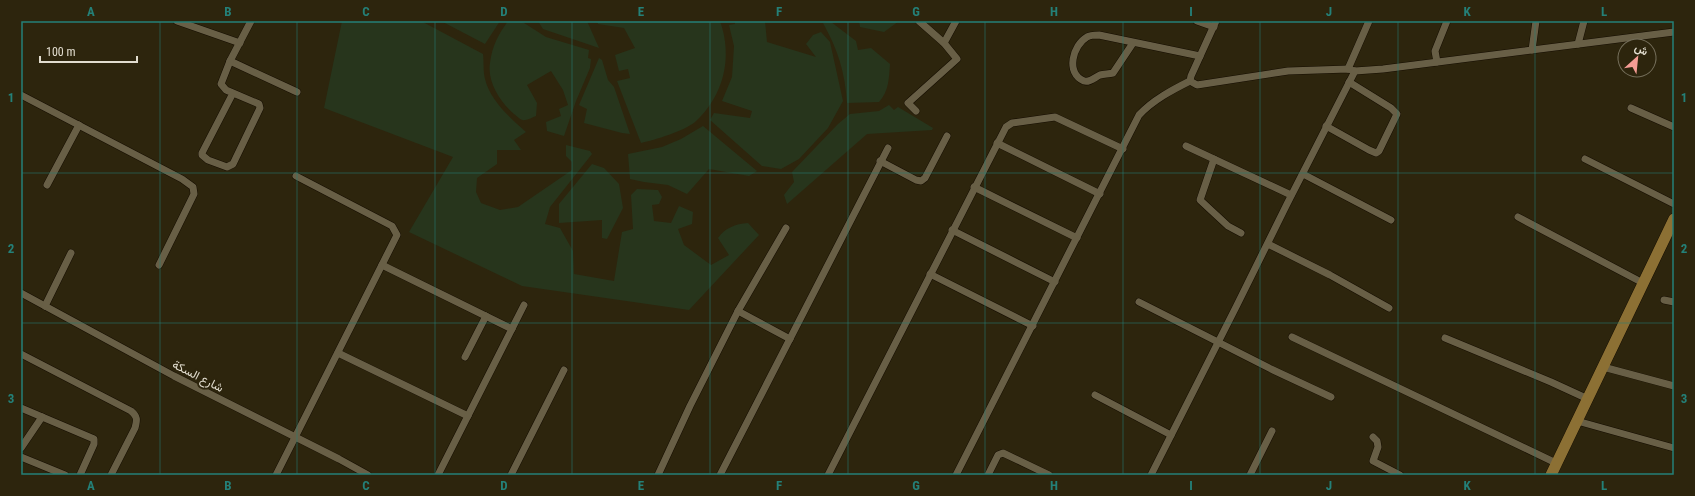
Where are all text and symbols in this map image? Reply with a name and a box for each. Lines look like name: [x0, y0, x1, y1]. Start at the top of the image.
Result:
text: A: [87, 4, 95, 19]
text: B: [224, 4, 232, 19]
text: C: [362, 4, 370, 19]
text: D: [500, 4, 508, 19]
text: E: [638, 4, 645, 19]
text: F: [776, 4, 782, 19]
text: G: [912, 4, 920, 19]
text: H: [1050, 4, 1058, 19]
text: I: [1189, 4, 1193, 19]
text: J: [1326, 4, 1332, 19]
text: K: [1463, 4, 1471, 19]
text: L: [1601, 4, 1607, 19]
scale bar: [40, 38, 137, 64]
north arrow: [1617, 38, 1657, 78]
text: ش: [1632, 41, 1650, 58]
text: 100 m: [46, 45, 76, 59]
text: 1: [8, 90, 14, 105]
text: 1: [1681, 90, 1687, 105]
text: 2: [8, 241, 15, 256]
text: 2: [1681, 241, 1688, 256]
street label: شارع السكة: [169, 357, 226, 397]
text: 3: [8, 391, 14, 406]
text: 3: [1681, 391, 1687, 406]
text: A: [87, 478, 95, 493]
text: B: [224, 478, 232, 493]
text: C: [362, 478, 370, 493]
text: D: [500, 478, 508, 493]
text: E: [638, 478, 645, 493]
text: F: [776, 478, 782, 493]
text: G: [912, 478, 920, 493]
text: H: [1050, 478, 1058, 493]
text: I: [1189, 478, 1193, 493]
text: J: [1326, 478, 1332, 493]
text: K: [1463, 478, 1471, 493]
text: L: [1601, 478, 1607, 493]

